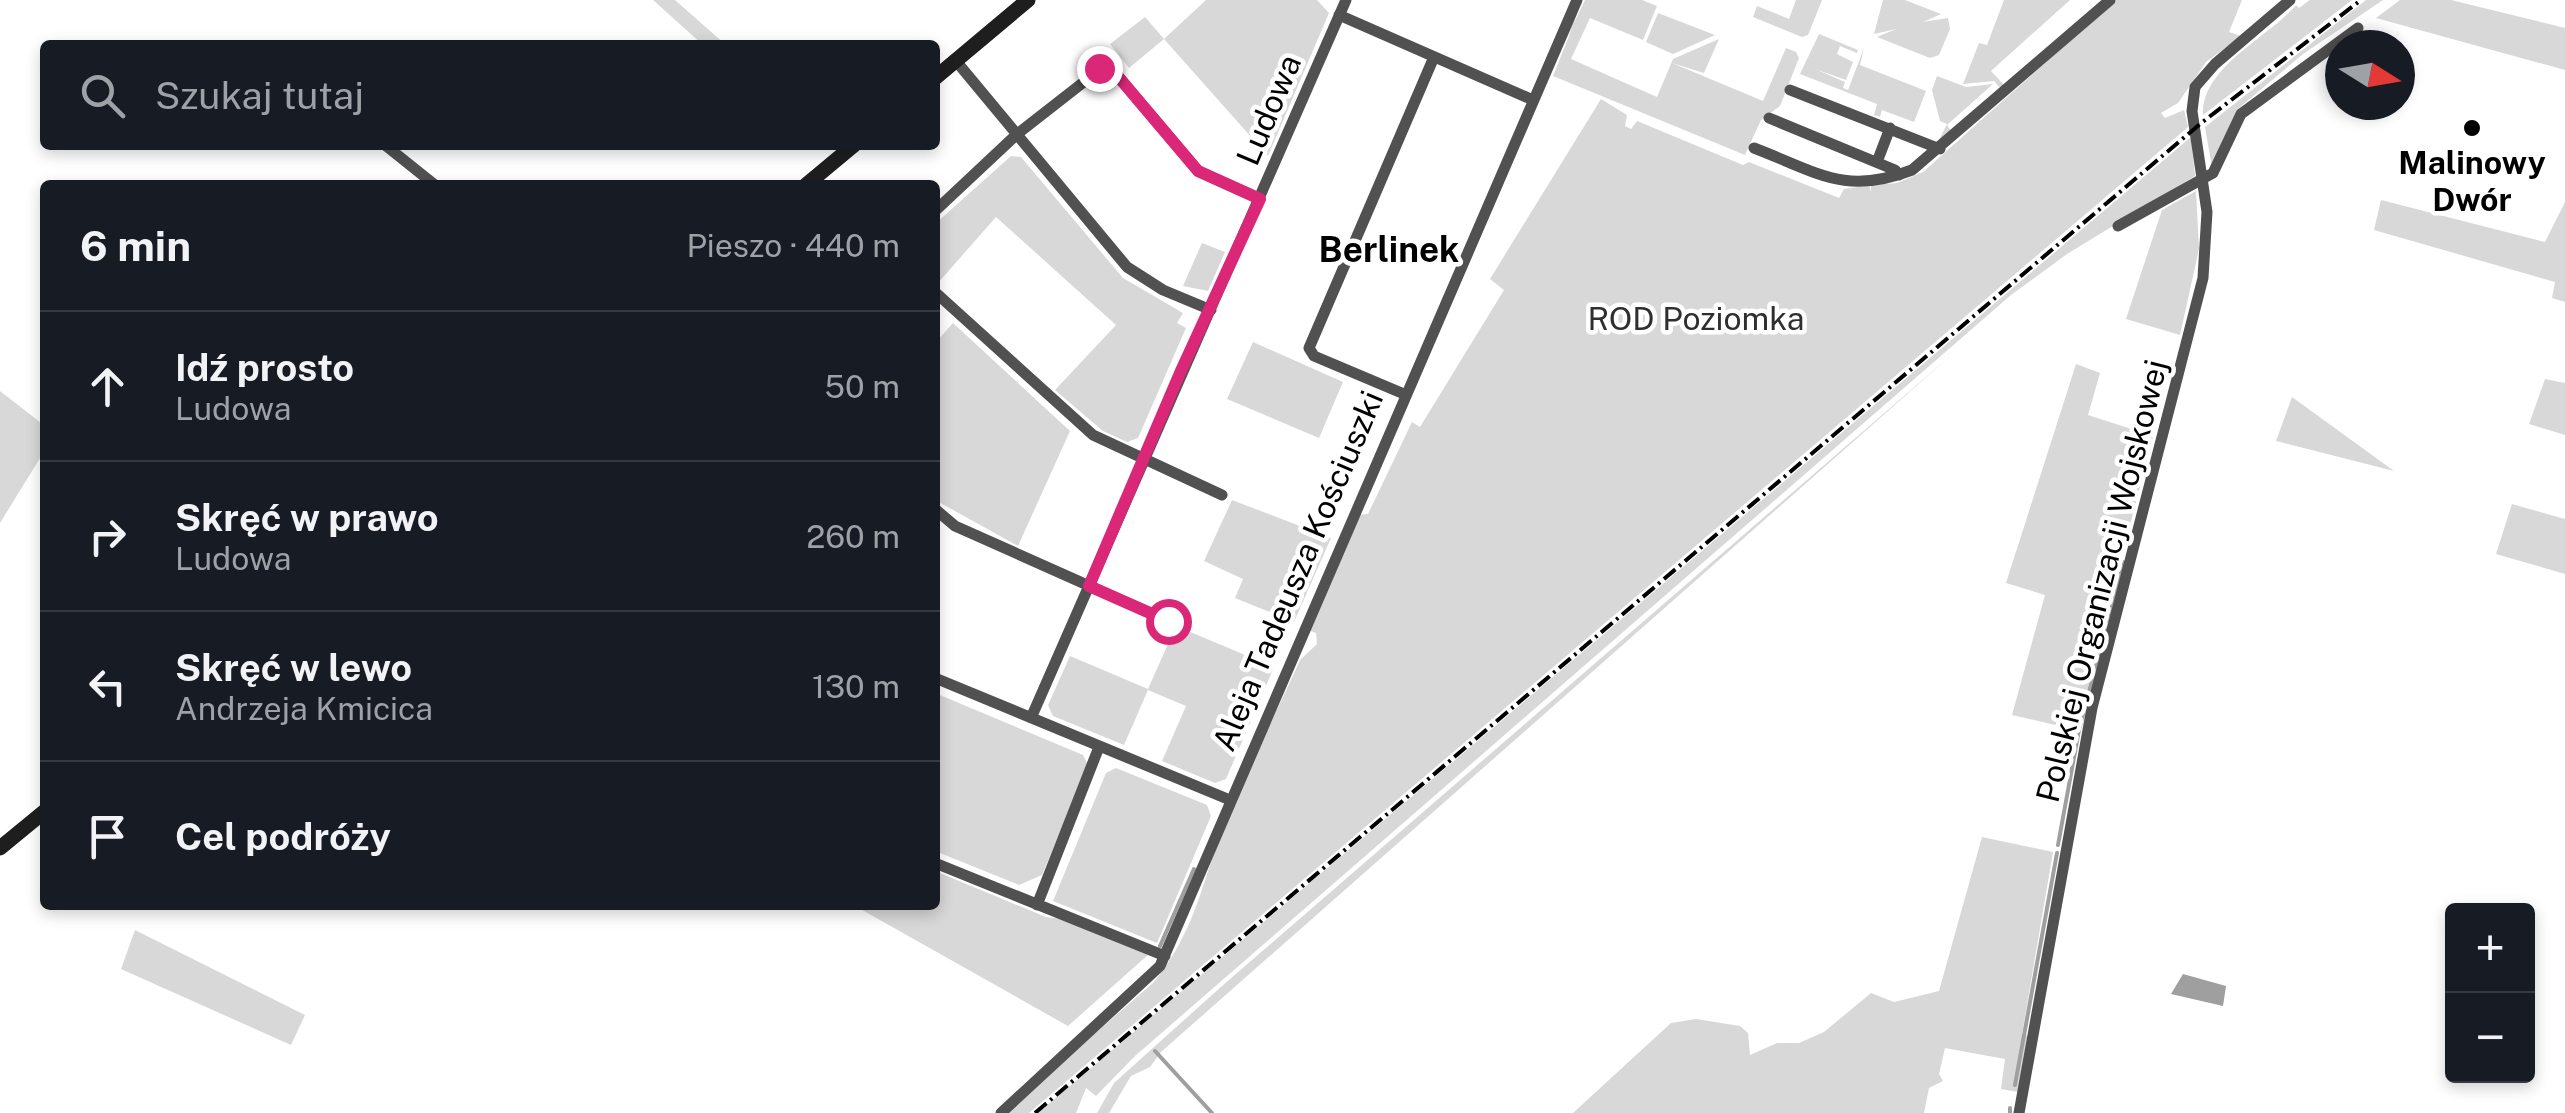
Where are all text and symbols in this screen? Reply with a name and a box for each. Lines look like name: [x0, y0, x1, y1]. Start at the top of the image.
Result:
north arrow: [2325, 30, 2415, 120]
search box: [40, 40, 940, 150]
route end: [1077, 46, 1123, 92]
street label: Ludowa: [1229, 49, 1308, 171]
icon: search: [75, 68, 130, 123]
text: Szukaj tutaj: [155, 73, 364, 118]
marker: Malinowy Dwór: [2461, 117, 2483, 139]
place label: Malinowy Dwór: [2398, 144, 2546, 218]
text: 6 min: [80, 221, 191, 270]
text: Pieszo · 440 m: [687, 227, 900, 264]
district label: Berlinek: [1319, 229, 1459, 270]
park label: ROD Poziomka: [1588, 300, 1804, 337]
text: Idź prosto: [175, 345, 354, 390]
street label: Polskiej Organizacji Wojskowej: [2029, 356, 2174, 806]
icon: ahead: [80, 359, 135, 414]
text: 50 m: [824, 368, 900, 405]
street label: Aleja Tadeusza Kościuszki: [1205, 385, 1390, 756]
text: Ludowa: [175, 390, 291, 427]
text: Skręć w prawo: [175, 495, 439, 540]
icon: right: [80, 509, 135, 564]
text: 260 m: [806, 518, 900, 555]
text: Ludowa: [175, 540, 291, 577]
route start: [1146, 599, 1192, 645]
text: Skręć w lewo: [175, 645, 412, 690]
icon: left: [80, 659, 135, 714]
text: 130 m: [812, 668, 900, 705]
text: Andrzeja Kmicica: [175, 690, 433, 727]
icon: arrive: [80, 809, 135, 864]
text: Cel podróży: [175, 814, 391, 859]
map controls: [2445, 903, 2535, 1083]
button: +: [2445, 903, 2535, 993]
button: −: [2445, 993, 2535, 1083]

